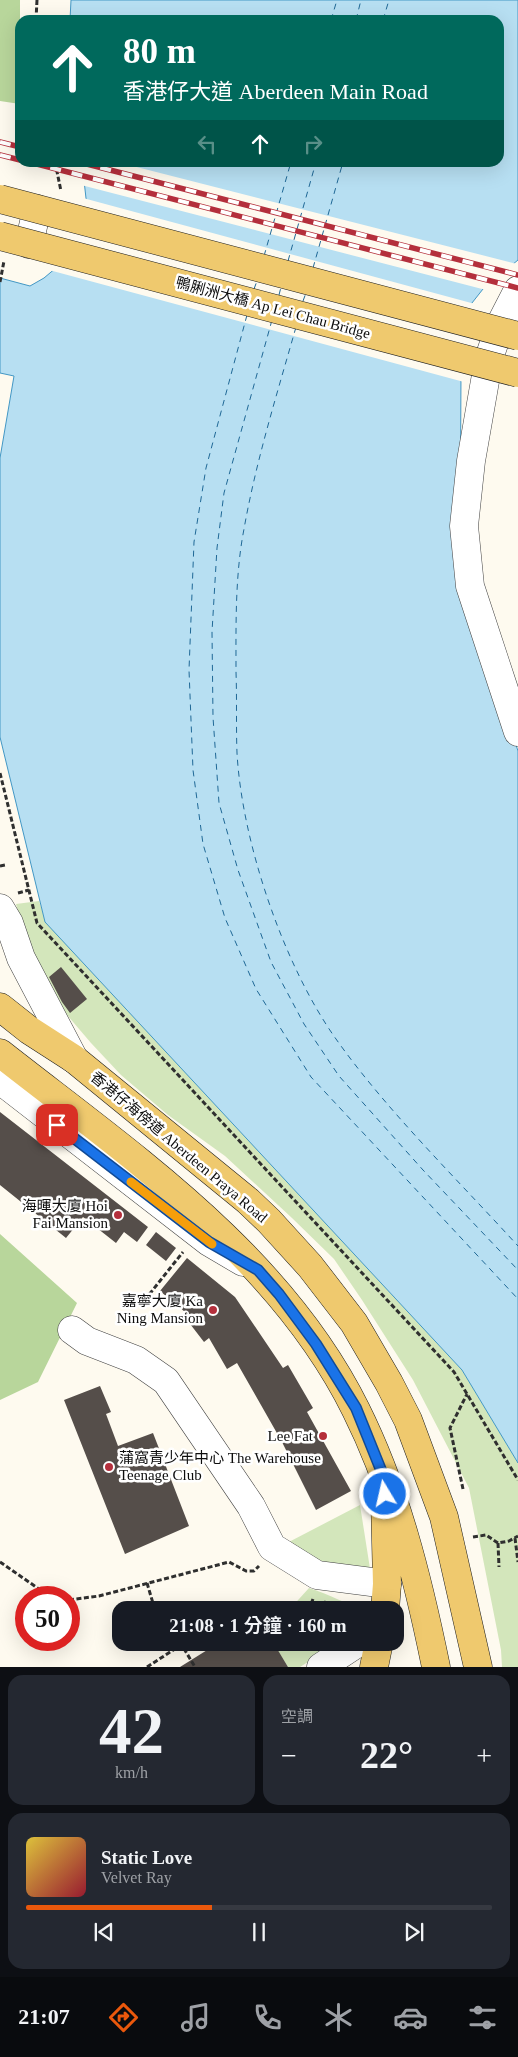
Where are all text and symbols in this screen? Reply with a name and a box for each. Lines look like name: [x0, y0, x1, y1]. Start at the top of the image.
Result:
text: 80 m: [123, 32, 196, 71]
icon: ahead: [40, 35, 105, 100]
text: 香港仔大道 Aberdeen Main Road: [123, 79, 428, 104]
icon: left: [193, 130, 221, 158]
icon: ahead: [246, 130, 274, 158]
icon: right: [299, 130, 327, 158]
street label: 鴨脷洲大橋 Ap Lei Chau Bridge: [174, 273, 373, 342]
street label: 香港仔海傍道 Aberdeen Praya Road: [88, 1068, 271, 1226]
pin: [36, 1104, 78, 1146]
icon: arrive: [43, 1111, 71, 1139]
place label: 海暉大廈 Hoi Fai Mansion: [22, 1198, 108, 1231]
marker: 海暉大廈 Hoi Fai Mansion: [112, 1209, 124, 1221]
place label: 嘉寧大廈 Ka Ning Mansion: [117, 1293, 204, 1326]
marker: 嘉寧大廈 Ka Ning Mansion: [207, 1304, 219, 1316]
place label: Lee Fat: [268, 1428, 314, 1444]
marker: Lee Fat: [317, 1430, 329, 1442]
place label: 蒲窩青少年中心 The Warehouse Teenage Club: [119, 1450, 321, 1483]
marker: 蒲窩青少年中心 The Warehouse Teenage Club: [103, 1461, 115, 1473]
position arrow: [358, 1467, 410, 1519]
speed limit sign: 50: [15, 1586, 80, 1651]
text: 21:08 · 1 分鐘 · 160 m: [169, 1615, 347, 1636]
text: 42: [99, 1695, 164, 1767]
text: 空調: [281, 1708, 313, 1725]
text: 22°: [360, 1734, 413, 1776]
text: −: [281, 1740, 297, 1771]
text: +: [476, 1740, 492, 1771]
text: km/h: [115, 1764, 148, 1781]
text: Static Love: [101, 1847, 192, 1868]
text: Velvet Ray: [101, 1869, 172, 1886]
icon: previous: [90, 1918, 118, 1946]
icon: pause: [245, 1918, 273, 1946]
icon: next: [400, 1918, 428, 1946]
icon: directions: [106, 2000, 141, 2035]
icon: music: [178, 2000, 213, 2035]
icon: phone: [250, 2000, 285, 2035]
icon: climate: [321, 2000, 356, 2035]
icon: car: [393, 2000, 428, 2035]
icon: filters: [465, 2000, 500, 2035]
text: 21:07: [18, 2004, 70, 2029]

